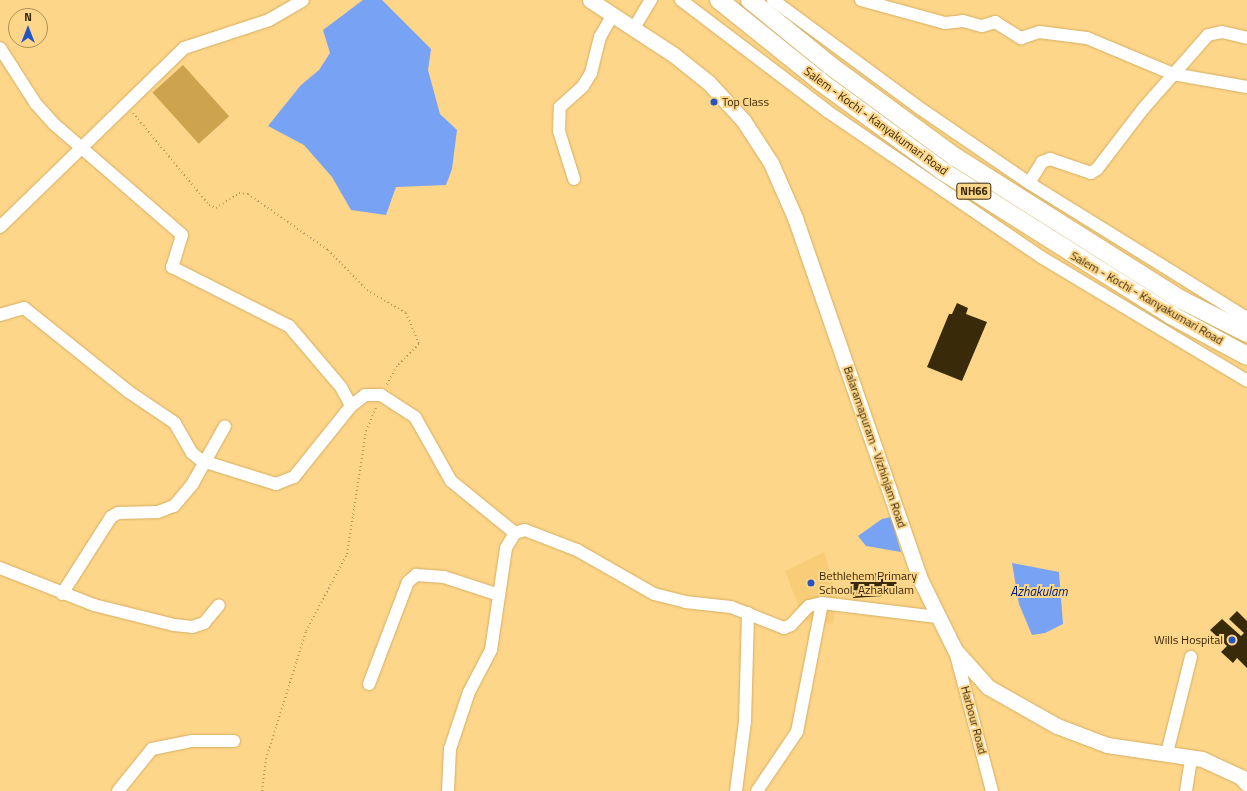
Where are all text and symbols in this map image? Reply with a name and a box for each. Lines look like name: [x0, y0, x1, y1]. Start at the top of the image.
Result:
north arrow: [8, 8, 48, 48]
text: N: [24, 9, 32, 25]
street label: Salem - Kochi - Kanyakumari Road: [801, 64, 951, 178]
place label: Top Class: [722, 95, 769, 109]
marker: Top Class: [709, 97, 719, 107]
road number: NH66: [956, 182, 992, 200]
street label: Salem - Kochi - Kanyakumari Road: [1068, 248, 1226, 348]
street label: Balaramapuram - Vizhinjam Road: [841, 364, 909, 530]
place label: Bethlehem Primary School, Azhakulam: [819, 569, 917, 597]
marker: Bethlehem Primary School, Azhakulam: [806, 578, 816, 588]
water label: Azhakulam: [1010, 583, 1068, 599]
place label: Wills Hospital: [1154, 633, 1223, 647]
marker: Wills Hospital: [1226, 634, 1238, 646]
street label: Harbour Road: [958, 684, 990, 756]

